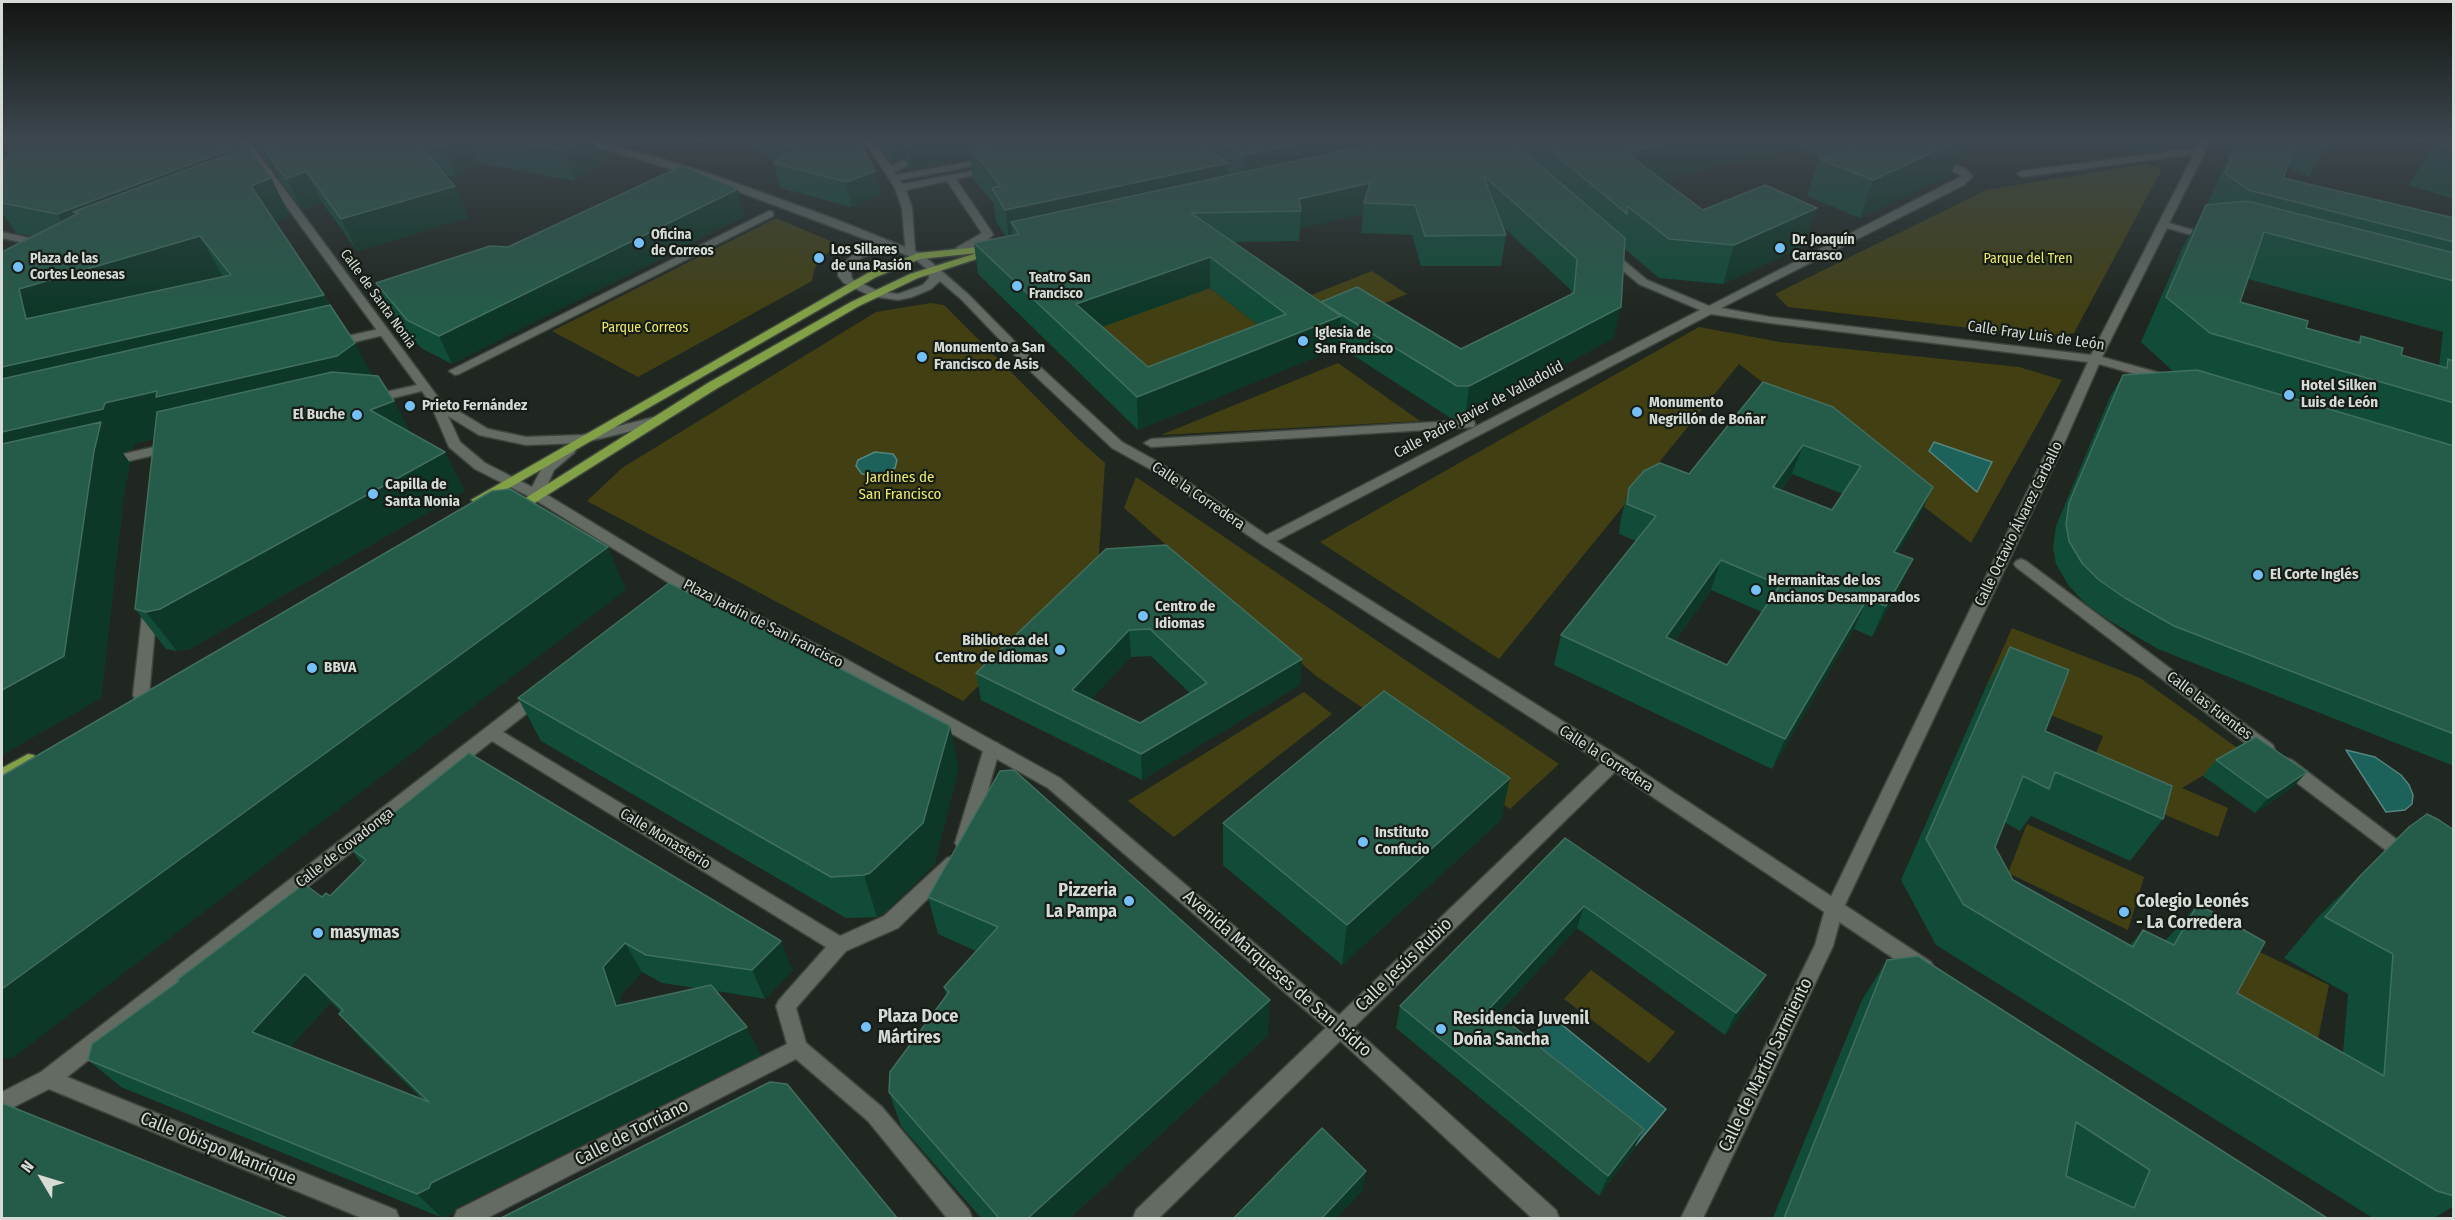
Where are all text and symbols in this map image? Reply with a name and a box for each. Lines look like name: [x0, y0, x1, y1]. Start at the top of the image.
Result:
place label: Oficina de Correos: [651, 227, 714, 260]
place label: Dr. Joaquín Carrasco: [1792, 232, 1855, 264]
marker: Oficina de Correos: [632, 236, 646, 250]
marker: Dr. Joaquín Carrasco: [1773, 241, 1787, 255]
place label: Los Sillares de una Pasión: [831, 242, 912, 274]
street label: Calle de Santa Nonia: [336, 246, 420, 352]
place label: Plaza de las Cortes Leonesas: [30, 251, 125, 284]
marker: Los Sillares de una Pasión: [812, 251, 826, 265]
park label: Parque del Tren: [1983, 251, 2073, 267]
marker: Plaza de las Cortes Leonesas: [11, 260, 25, 274]
place label: Teatro San Francisco: [1029, 270, 1091, 302]
marker: Teatro San Francisco: [1010, 279, 1024, 293]
street label: Calle Fray Luis de León: [1966, 317, 2106, 355]
park label: Parque Correos: [602, 320, 688, 336]
place label: Iglesia de San Francisco: [1315, 325, 1393, 358]
marker: Iglesia de San Francisco: [1296, 334, 1310, 348]
place label: Monumento a San Francisco de Asis: [934, 339, 1045, 374]
marker: Monumento a San Francisco de Asis: [915, 350, 929, 364]
street label: Calle Padre Javier de Valladolid: [1391, 358, 1567, 462]
place label: Hotel Silken Luis de León: [2301, 377, 2378, 412]
marker: Hotel Silken Luis de León: [2282, 388, 2296, 402]
place label: Monumento Negrillón de Boñar: [1649, 394, 1766, 429]
place label: Prieto Fernández: [422, 397, 527, 415]
marker: Prieto Fernández: [403, 399, 417, 413]
marker: Monumento Negrillón de Boñar: [1630, 405, 1644, 419]
place label: El Buche: [293, 406, 345, 424]
marker: El Buche: [350, 408, 364, 422]
street label: Calle Octavio Álvarez Carballo: [1971, 439, 2067, 609]
street label: Calle la Corredera: [1148, 458, 1248, 534]
park label: Jardines de San Francisco: [859, 469, 941, 504]
place label: Capilla de Santa Nonia: [385, 476, 460, 511]
marker: Capilla de Santa Nonia: [366, 487, 380, 501]
place label: El Corte Inglés: [2270, 566, 2359, 584]
marker: El Corte Inglés: [2251, 568, 2265, 582]
place label: Hermanitas de los Ancianos Desamparados: [1768, 572, 1920, 607]
street label: Plaza Jardín de San Francisco: [680, 576, 846, 672]
marker: Hermanitas de los Ancianos Desamparados: [1749, 583, 1763, 597]
place label: Centro de Idiomas: [1155, 598, 1215, 633]
marker: Centro de Idiomas: [1136, 609, 1150, 623]
place label: Biblioteca del Centro de Idiomas: [935, 632, 1048, 667]
marker: Biblioteca del Centro de Idiomas: [1053, 643, 1067, 657]
place label: BBVA: [324, 659, 356, 677]
marker: BBVA: [305, 661, 319, 675]
street label: Calle las Fuentes: [2163, 668, 2255, 744]
street label: Calle la Corredera: [1556, 722, 1656, 796]
street label: Calle de Covadonga: [292, 804, 398, 892]
street label: Calle Monasterio: [616, 805, 714, 873]
place label: Instituto Confucio: [1375, 824, 1430, 859]
marker: Instituto Confucio: [1356, 835, 1370, 849]
place label: Pizzeria La Pampa: [1046, 880, 1117, 922]
street label: Avenida Marqueses de San Isidro: [1178, 886, 1376, 1062]
place label: Colegio Leonés - La Corredera: [2136, 891, 2249, 934]
marker: Pizzeria La Pampa: [1122, 894, 1136, 908]
marker: Colegio Leonés - La Corredera: [2117, 905, 2131, 919]
street label: Calle Jesús Rubio: [1351, 914, 1457, 1016]
place label: masymas: [330, 922, 399, 944]
marker: masymas: [311, 926, 325, 940]
street label: Calle de Martín Sarmiento: [1714, 975, 1818, 1155]
place label: Plaza Doce Mártires: [878, 1006, 958, 1048]
place label: Residencia Juvenil Doña Sancha: [1453, 1008, 1589, 1050]
marker: Plaza Doce Mártires: [859, 1020, 873, 1034]
marker: Residencia Juvenil Doña Sancha: [1434, 1022, 1448, 1036]
street label: Calle de Torriano: [572, 1095, 692, 1171]
street label: Calle Obispo Manrique: [137, 1108, 299, 1190]
north arrow: [12, 1148, 72, 1208]
text: N: [17, 1157, 38, 1176]

